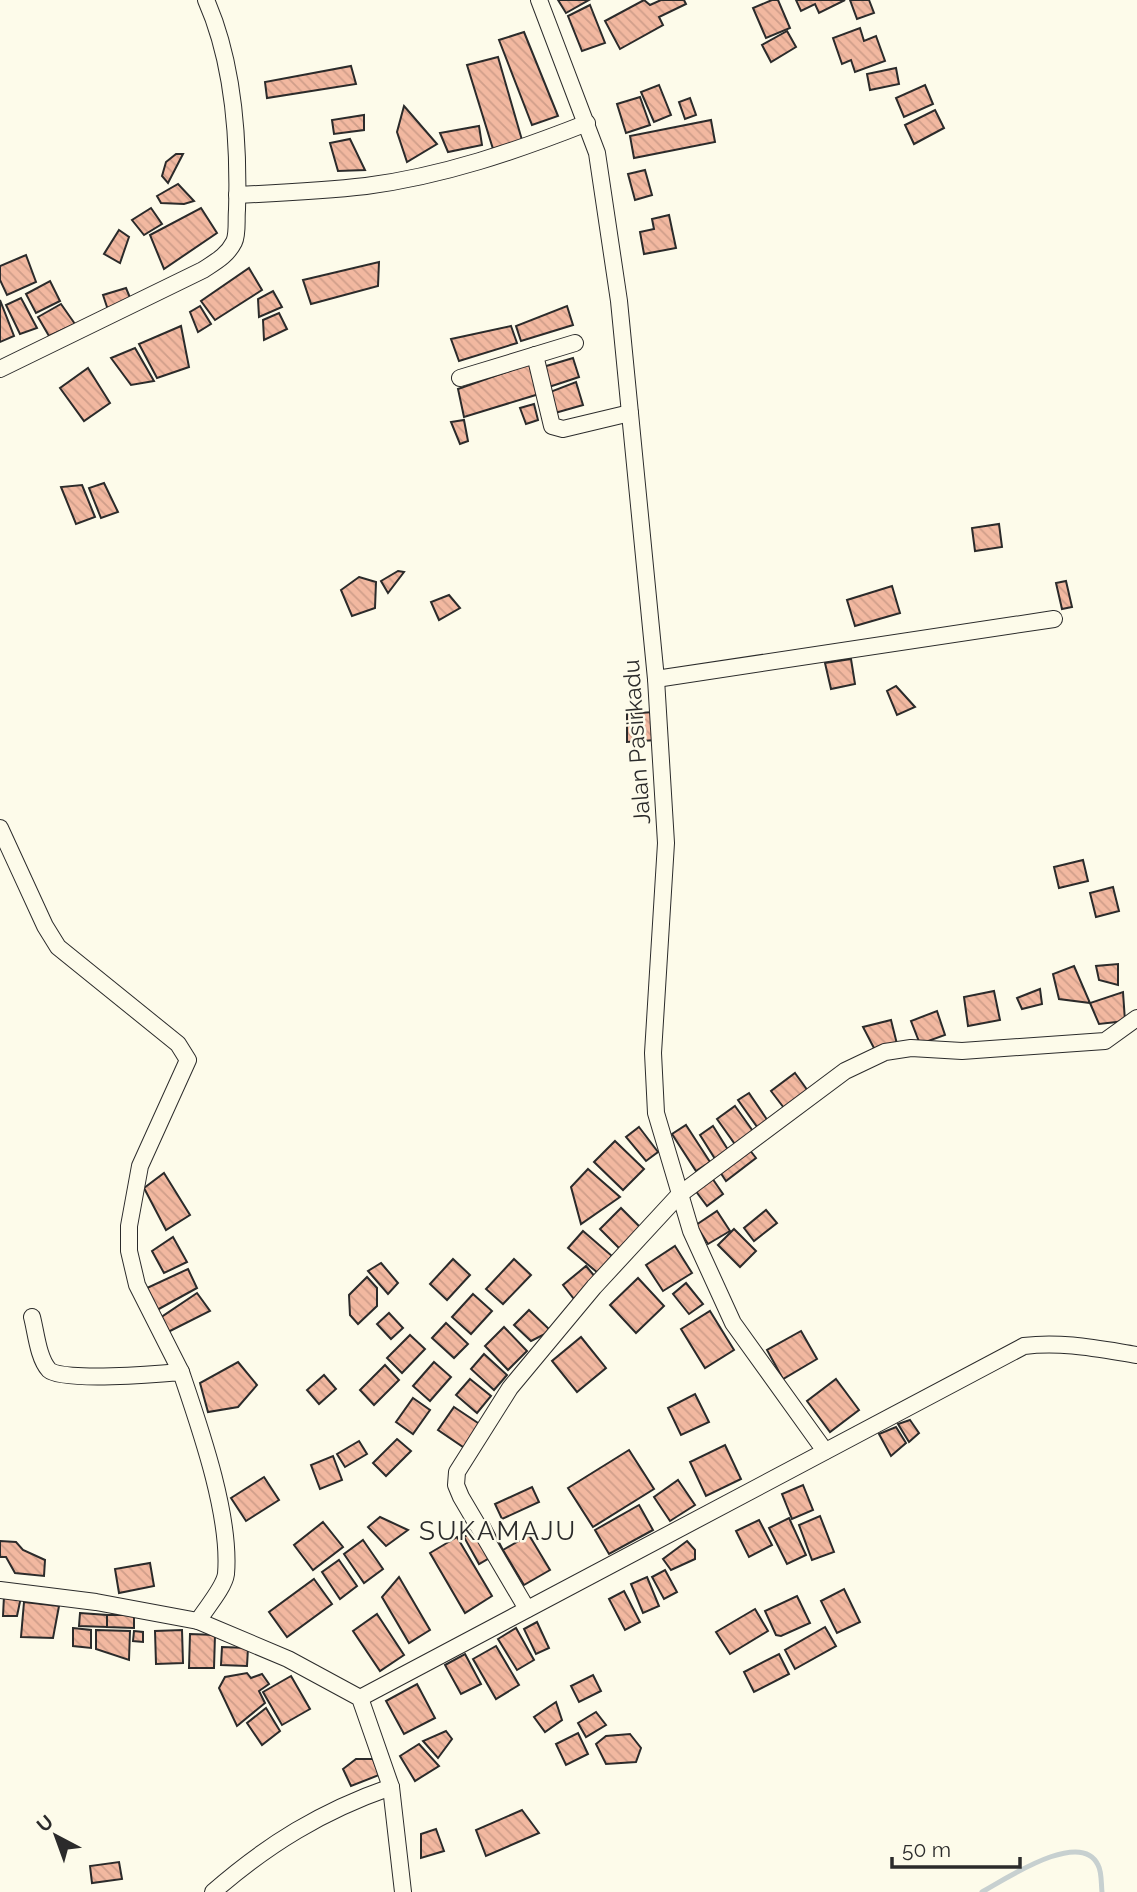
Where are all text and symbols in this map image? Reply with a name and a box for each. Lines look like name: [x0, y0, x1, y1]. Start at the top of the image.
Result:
street label: Jalan Pasirkadu: [617, 659, 655, 825]
district label: SUKAMAJU: [419, 1516, 577, 1546]
north arrow: [21, 1801, 91, 1871]
text: U: [32, 1810, 57, 1836]
scale bar: [892, 1826, 1020, 1870]
text: 50 m: [902, 1837, 951, 1862]

